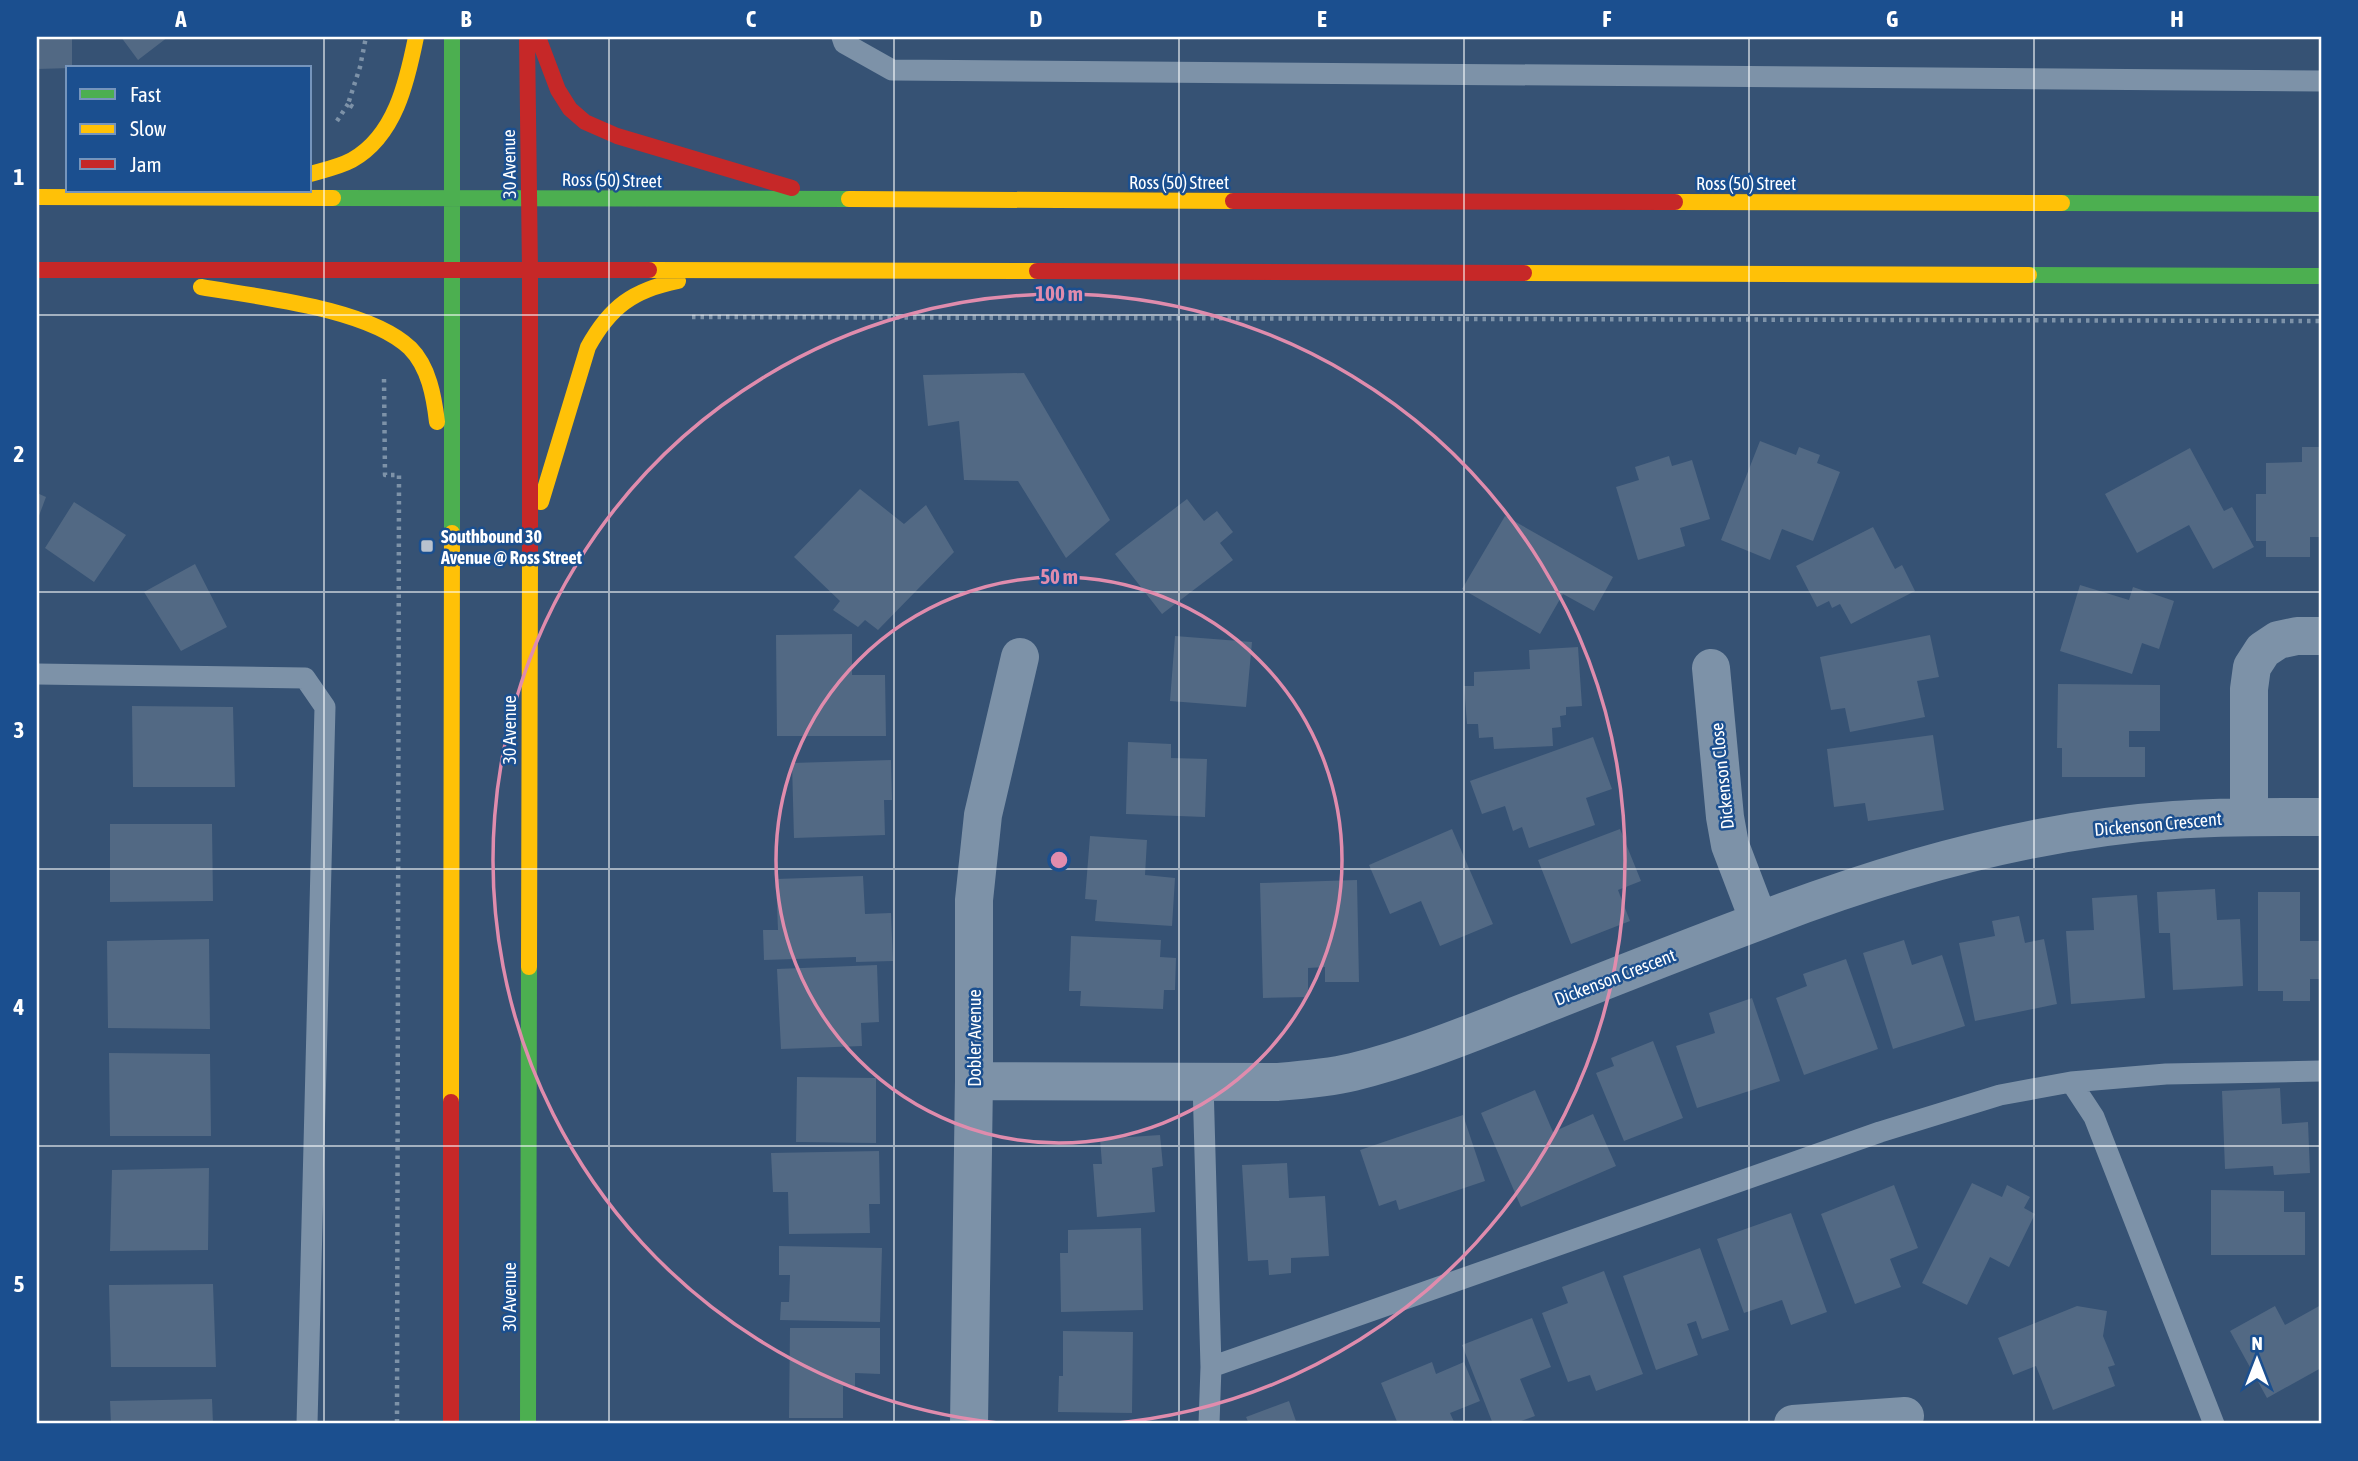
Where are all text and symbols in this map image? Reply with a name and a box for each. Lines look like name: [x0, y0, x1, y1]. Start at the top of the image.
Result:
text: A: [174, 6, 187, 32]
text: B: [461, 6, 472, 32]
text: C: [746, 6, 757, 32]
text: D: [1030, 6, 1043, 32]
text: E: [1317, 6, 1327, 32]
text: F: [1602, 6, 1612, 32]
text: G: [1886, 6, 1898, 32]
text: H: [2170, 6, 2184, 32]
legend: [66, 66, 312, 192]
text: Fast: [130, 82, 161, 106]
text: Slow: [130, 116, 167, 140]
street label: 30 Avenue: [498, 129, 520, 199]
text: Jam: [130, 152, 162, 176]
text: 1: [14, 164, 25, 190]
street label: Ross (50) Street: [562, 169, 662, 191]
street label: Ross (50) Street: [1129, 172, 1229, 193]
street label: Ross (50) Street: [1696, 173, 1796, 194]
text: 100 m: [1035, 281, 1083, 305]
text: 2: [14, 441, 24, 467]
place label: Southbound 30 Avenue @ Ross Street: [440, 526, 583, 568]
marker: Southbound 30 Avenue @ Ross Street: [419, 538, 435, 554]
text: 50 m: [1040, 564, 1078, 588]
street label: 30 Avenue: [499, 695, 520, 765]
text: 3: [14, 717, 24, 743]
street label: Dickenson Close: [1706, 722, 1738, 830]
street label: Dickenson Crescent: [2093, 808, 2223, 840]
centre of rings: [1047, 848, 1071, 872]
street label: Dickenson Crescent: [1551, 944, 1679, 1010]
street label: Dobler Avenue: [964, 989, 985, 1087]
text: 4: [13, 994, 25, 1020]
street label: 30 Avenue: [499, 1262, 520, 1332]
text: 5: [14, 1271, 25, 1297]
north arrow: [2222, 1324, 2292, 1394]
text: N: [2251, 1332, 2263, 1354]

